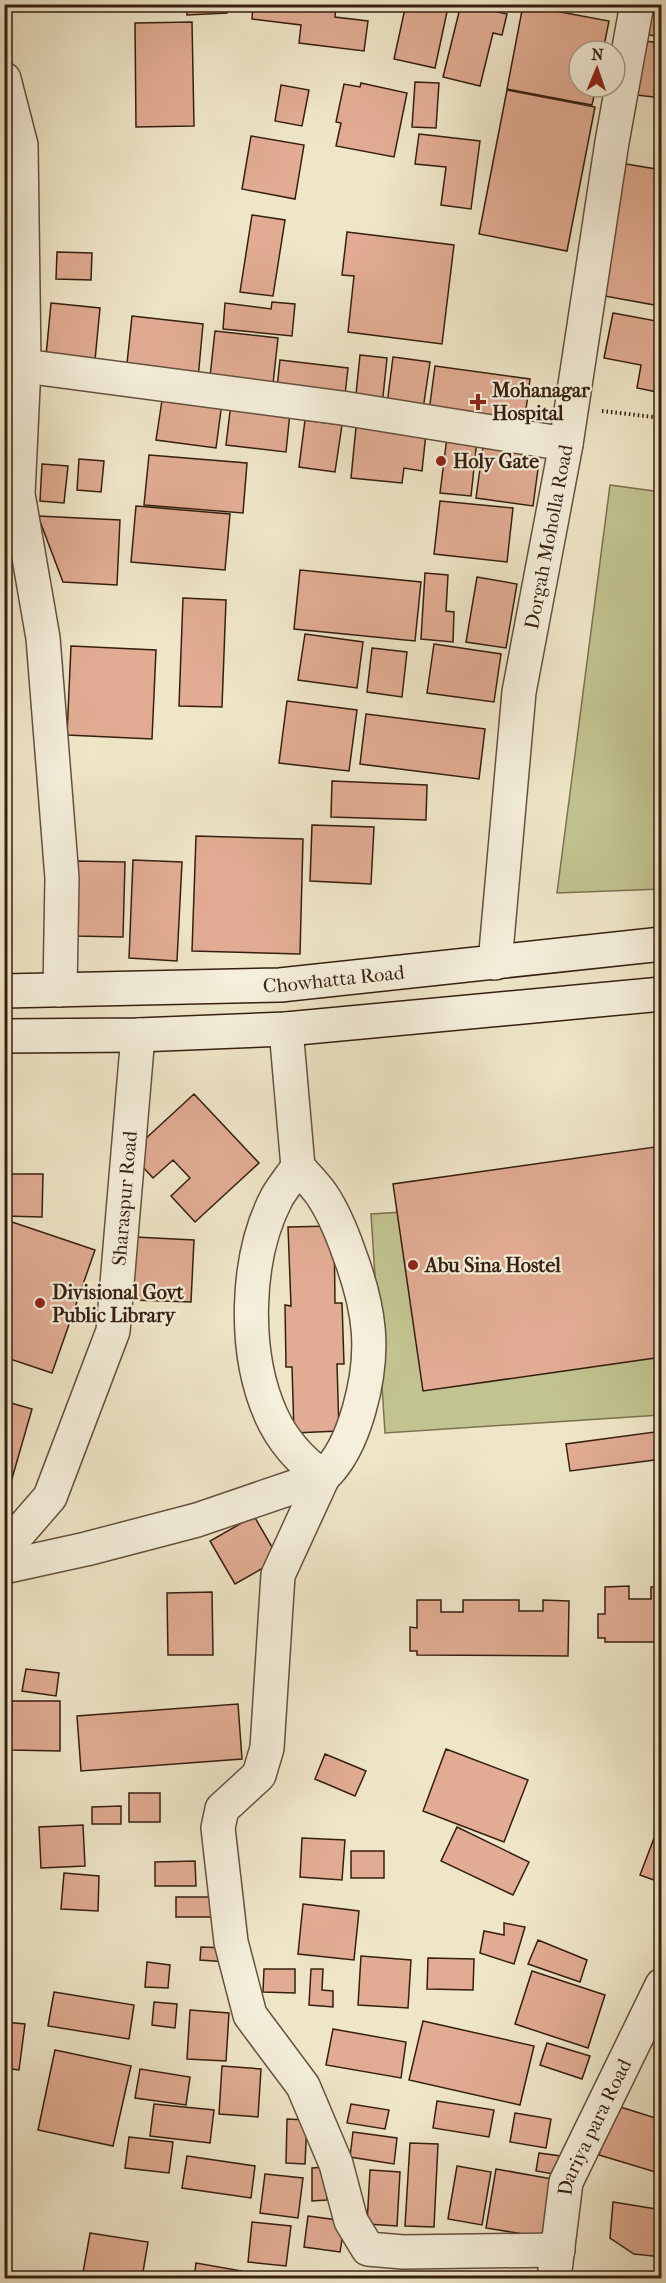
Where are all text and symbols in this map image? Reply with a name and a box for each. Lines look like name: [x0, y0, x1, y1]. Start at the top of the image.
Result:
north arrow: [567, 39, 627, 99]
text: N: [591, 45, 605, 64]
place label: Mohanagar Hospital: [491, 379, 590, 425]
marker: Mohanagar Hospital: [469, 393, 487, 411]
street label: Dorgah Moholla Road: [520, 441, 577, 631]
place label: Holy Gate: [453, 450, 539, 473]
marker: Holy Gate: [434, 454, 448, 468]
street label: Chowhatta Road: [263, 960, 407, 997]
street label: Sharaspur Road: [107, 1129, 141, 1267]
place label: Abu Sina Hostel: [423, 1254, 561, 1277]
marker: Abu Sina Hostel: [406, 1258, 420, 1272]
place label: Divisional Govt Public Library: [52, 1281, 185, 1327]
marker: Divisional Govt Public Library: [33, 1296, 47, 1310]
street label: Dariya para Road: [553, 2054, 636, 2197]

